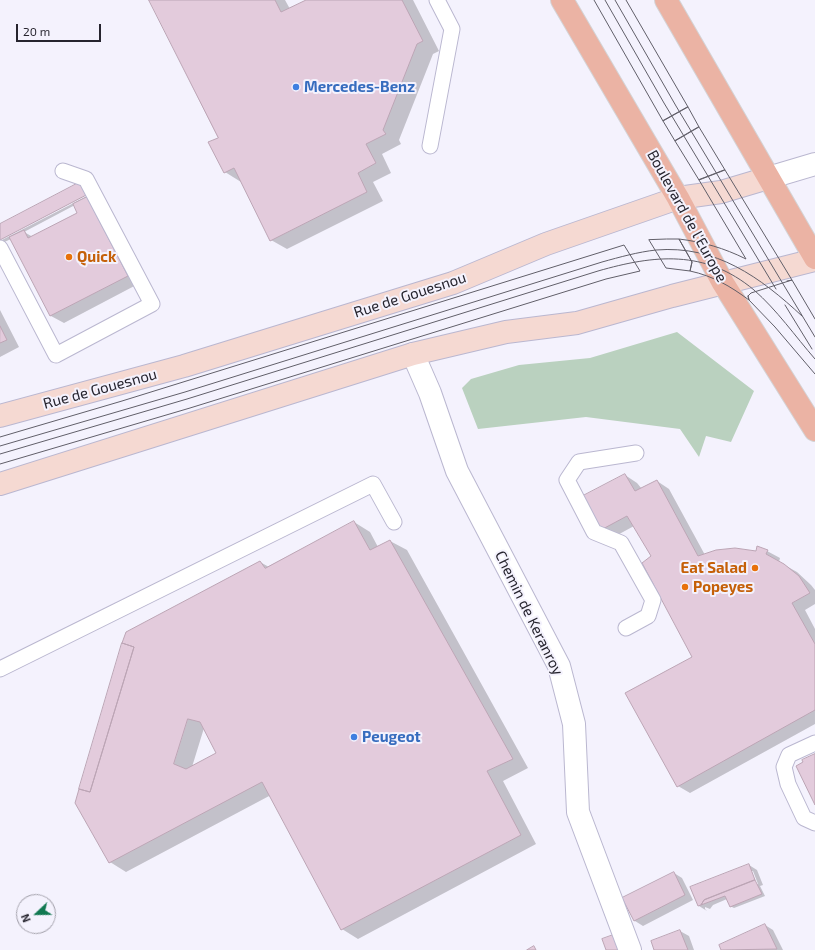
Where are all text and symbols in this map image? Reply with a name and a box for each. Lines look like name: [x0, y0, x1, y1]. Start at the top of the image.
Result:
scale bar: [18, 16, 103, 42]
text: 20 m: [23, 24, 50, 38]
place label: Mercedes-Benz: [304, 78, 415, 96]
marker: Mercedes-Benz: [291, 82, 301, 92]
street label: Boulevard de l'Europe: [643, 147, 731, 285]
place label: Quick: [77, 248, 116, 266]
marker: Quick: [64, 252, 74, 262]
street label: Rue de Gouesnou: [352, 268, 468, 322]
street label: Rue de Gouesnou: [41, 365, 159, 413]
street label: Chemin de Keranroy: [491, 548, 567, 678]
place label: Eat Salad: [681, 559, 747, 577]
marker: Eat Salad: [750, 563, 760, 573]
place label: Popeyes: [693, 578, 753, 596]
marker: Popeyes: [680, 582, 690, 592]
place label: Peugeot: [362, 728, 421, 746]
marker: Peugeot: [349, 732, 359, 742]
north arrow: [16, 894, 56, 934]
text: N: [18, 912, 33, 924]

